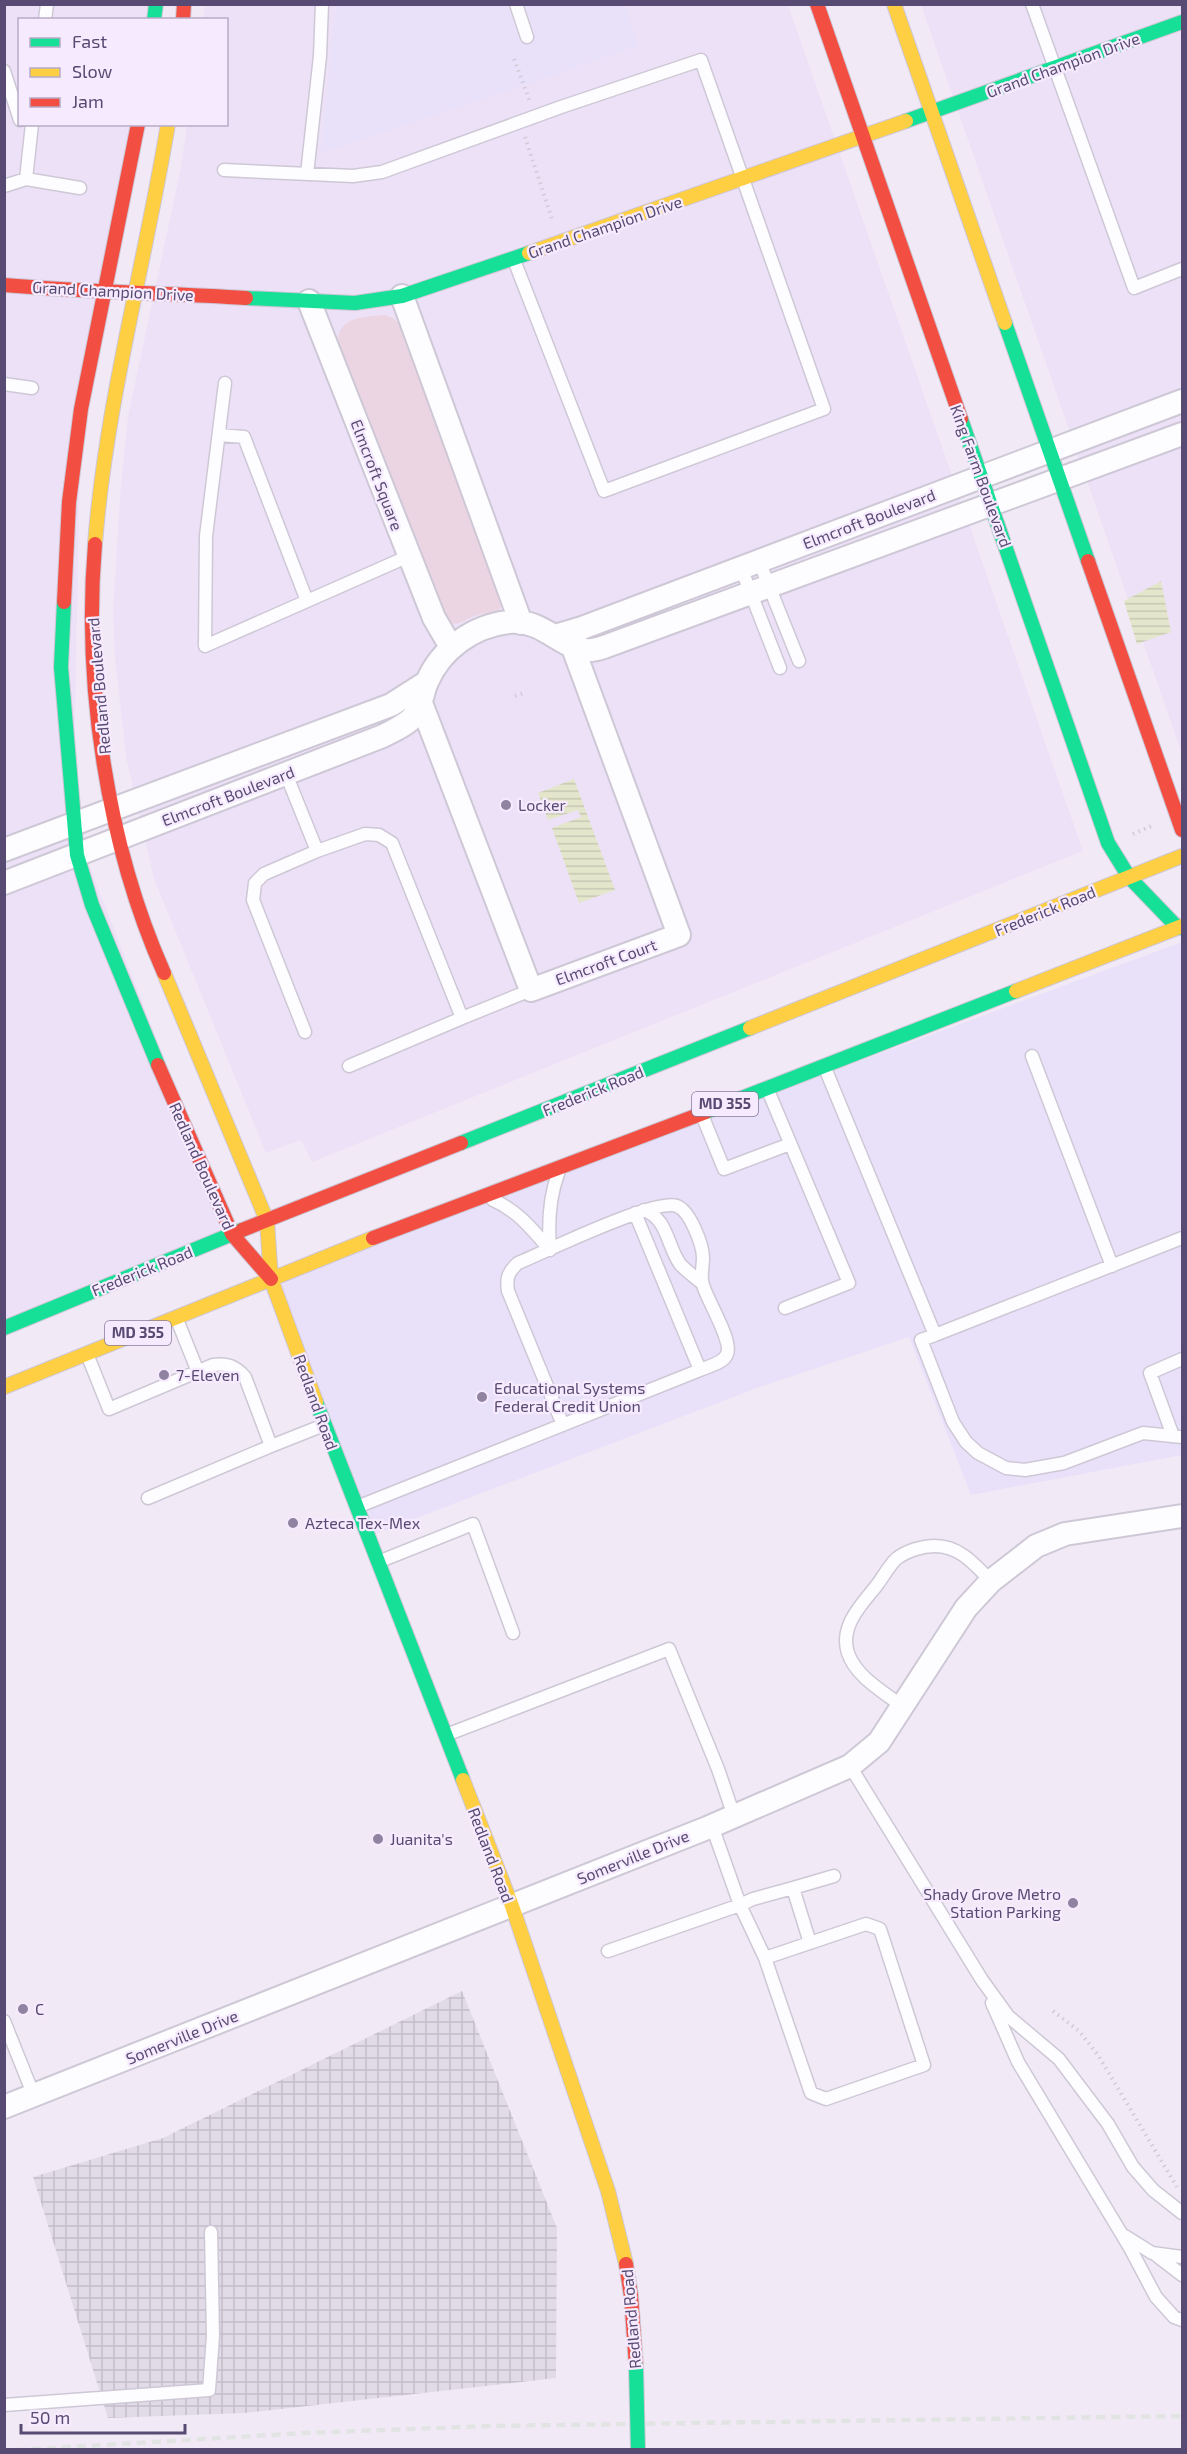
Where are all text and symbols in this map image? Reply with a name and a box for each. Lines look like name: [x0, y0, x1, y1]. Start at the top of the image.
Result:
legend: [18, 18, 228, 126]
street label: Grand Champion Drive: [984, 28, 1142, 101]
text: Fast: [72, 30, 107, 52]
text: Slow: [72, 60, 113, 82]
text: Jam: [72, 90, 104, 112]
street label: Grand Champion Drive: [525, 191, 684, 262]
street label: Grand Champion Drive: [32, 277, 194, 304]
street label: King Farm Boulevard: [947, 402, 1016, 550]
street label: Elmcroft Square: [348, 417, 407, 533]
street label: Elmcroft Boulevard: [800, 484, 938, 553]
street label: Redland Boulevard: [83, 617, 114, 755]
street label: Elmcroft Boulevard: [159, 761, 297, 830]
place label: Locker: [518, 795, 567, 814]
marker: Locker: [499, 798, 513, 812]
street label: Frederick Road: [991, 882, 1098, 939]
street label: Elmcroft Court: [553, 934, 659, 989]
street label: Frederick Road: [539, 1062, 646, 1119]
road number: MD 355: [692, 1092, 758, 1116]
street label: Redland Boulevard: [166, 1099, 239, 1232]
street label: Frederick Road: [88, 1242, 195, 1299]
road number: MD 355: [105, 1321, 171, 1345]
street label: Redland Road: [290, 1352, 342, 1452]
place label: 7-Eleven: [176, 1365, 240, 1384]
marker: 7-Eleven: [157, 1368, 171, 1382]
place label: Educational Systems Federal Credit Union: [494, 1378, 645, 1415]
marker: Educational Systems Federal Credit Union: [475, 1390, 489, 1404]
place label: Azteca Tex-Mex: [305, 1513, 421, 1532]
marker: Azteca Tex-Mex: [286, 1516, 300, 1530]
street label: Redland Road: [465, 1805, 518, 1905]
street label: Somerville Drive: [574, 1825, 692, 1888]
place label: Juanita's: [390, 1829, 453, 1848]
marker: Juanita's: [371, 1832, 385, 1846]
place label: Shady Grove Metro Station Parking: [923, 1884, 1061, 1921]
marker: Shady Grove Metro Station Parking: [1066, 1896, 1080, 1910]
place label: C: [35, 1999, 44, 2018]
marker: C: [16, 2002, 30, 2016]
street label: Somerville Drive: [123, 2005, 241, 2068]
street label: Redland Road: [617, 2268, 644, 2370]
scale bar: [21, 2397, 184, 2435]
text: 50 m: [30, 2406, 70, 2428]

